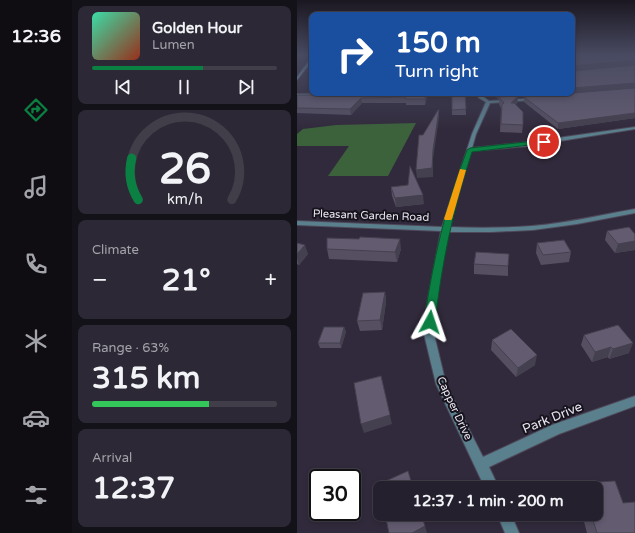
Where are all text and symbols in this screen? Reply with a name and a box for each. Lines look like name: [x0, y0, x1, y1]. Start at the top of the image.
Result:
text: Golden Hour: [152, 19, 242, 37]
text: 12:36: [11, 25, 61, 47]
text: 150 m: [395, 26, 481, 60]
icon: right: [329, 28, 381, 80]
text: Lumen: [152, 37, 195, 53]
text: Turn right: [395, 60, 479, 82]
icon: previous: [112, 76, 134, 98]
icon: pause: [173, 76, 195, 98]
icon: next: [235, 76, 257, 98]
icon: directions: [22, 96, 50, 124]
pin: [527, 125, 561, 159]
icon: arrive: [533, 131, 555, 153]
text: 26: [158, 145, 211, 195]
icon: music: [22, 173, 50, 201]
text: km/h: [167, 191, 202, 208]
street label: Pleasant Garden Road: [313, 207, 429, 224]
text: Climate: [92, 242, 139, 258]
icon: phone: [22, 250, 50, 278]
text: 21°: [162, 262, 211, 299]
text: −: [92, 267, 108, 293]
text: +: [265, 267, 277, 293]
position arrow: [409, 301, 451, 343]
icon: climate: [22, 327, 50, 355]
text: Range · 63%: [92, 340, 169, 356]
text: 315 km: [92, 360, 200, 397]
street label: Capper Drive: [434, 375, 475, 442]
street label: Park Drive: [520, 399, 585, 437]
icon: car: [22, 404, 50, 432]
text: Arrival: [92, 450, 132, 466]
speed limit sign: 30: [309, 469, 361, 521]
text: 12:37: [92, 470, 175, 507]
icon: filters: [22, 481, 50, 509]
text: 12:37 · 1 min · 200 m: [413, 492, 563, 510]

